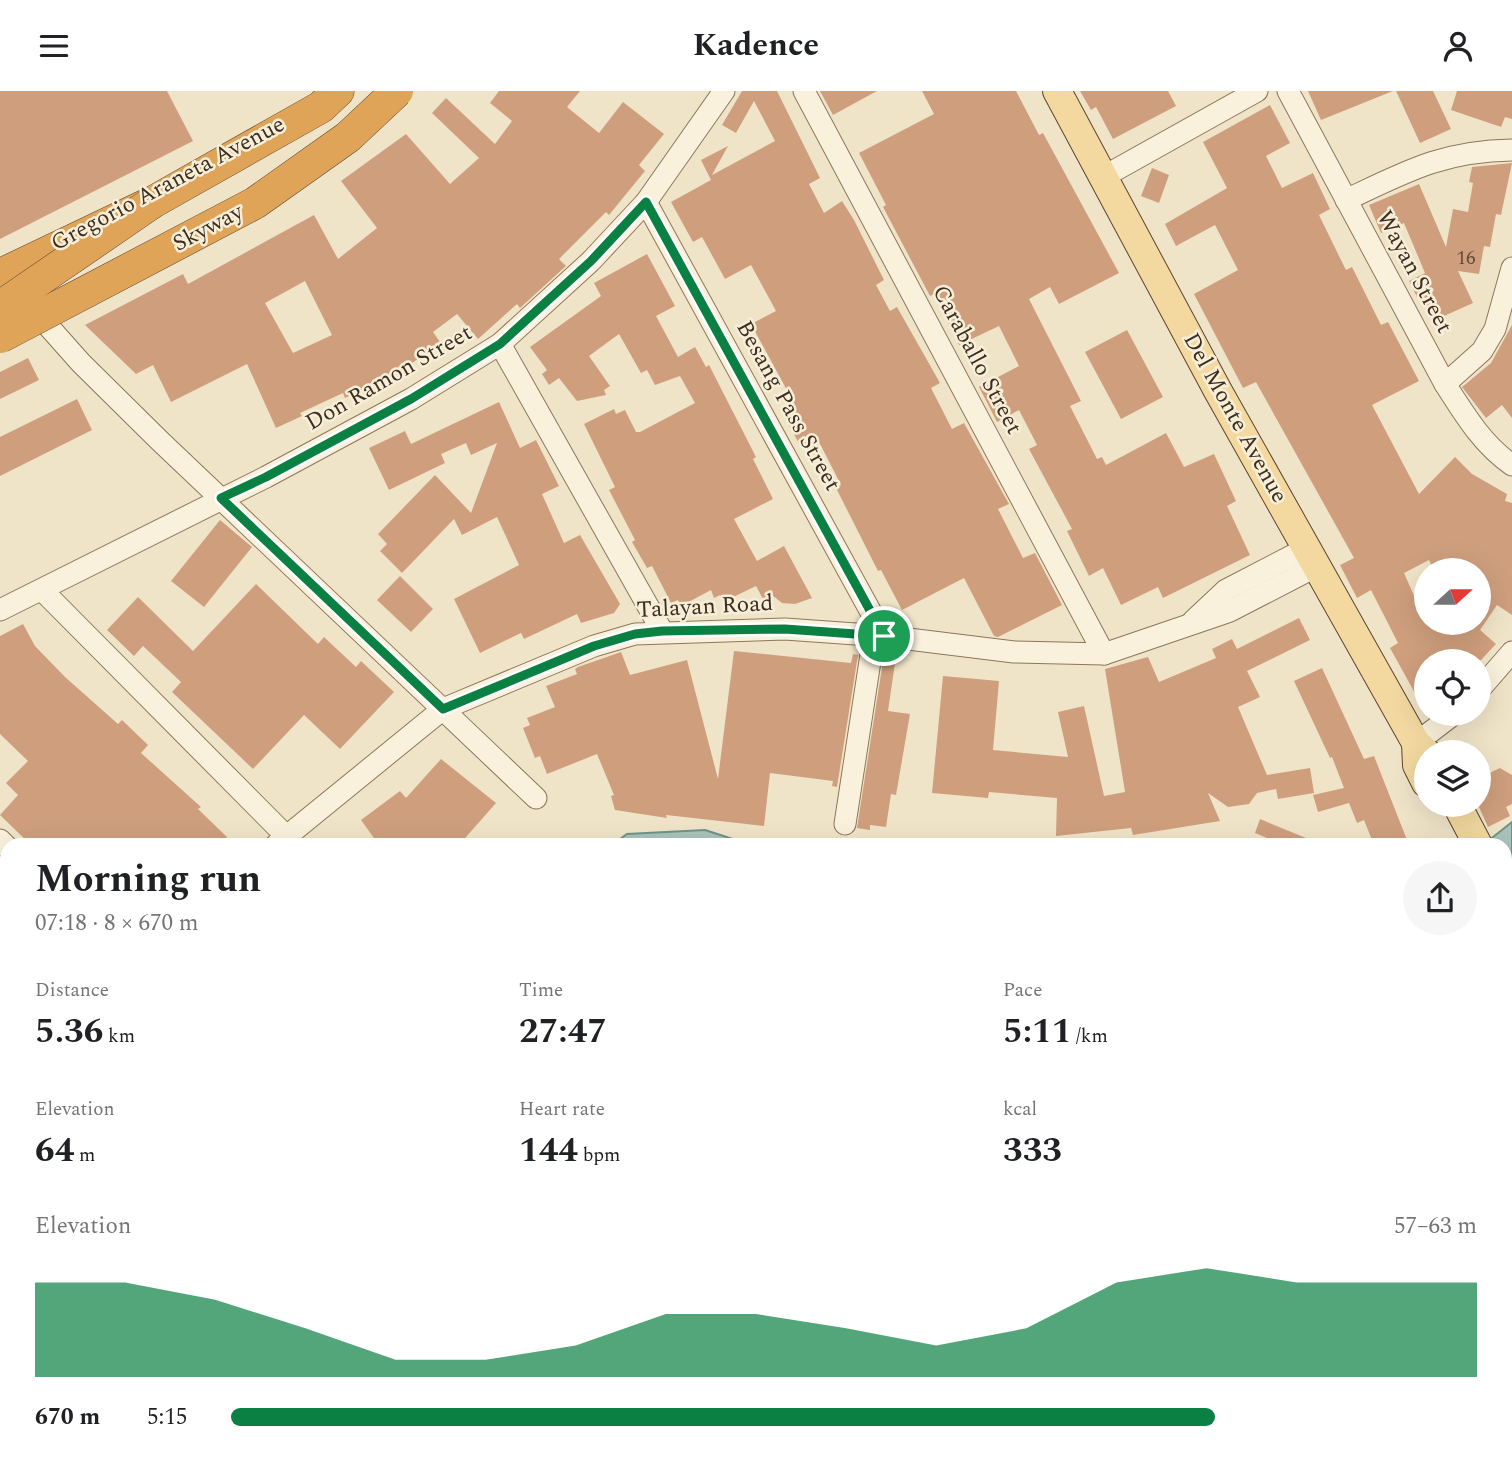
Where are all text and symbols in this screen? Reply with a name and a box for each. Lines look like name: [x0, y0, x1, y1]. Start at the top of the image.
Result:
text: Kadence: [693, 21, 819, 70]
icon: menu: [35, 27, 73, 65]
icon: person: [1439, 27, 1477, 65]
street label: Gregorio Araneta Avenue: [45, 107, 291, 261]
street label: Skyway: [166, 194, 250, 261]
street label: Wayan Street: [1367, 204, 1461, 340]
house number: 16: [1456, 244, 1476, 273]
street label: Caraballo Street: [923, 279, 1031, 441]
street label: Besang Pass Street: [727, 314, 849, 498]
street label: Don Ramon Street: [299, 316, 479, 440]
street label: Del Monte Avenue: [1174, 326, 1296, 510]
north arrow: [1414, 558, 1491, 635]
map controls: [1414, 558, 1491, 817]
street label: Talayan Road: [636, 586, 774, 628]
pin: [854, 606, 914, 666]
icon: arrive: [865, 617, 903, 655]
button: locate: [1414, 649, 1491, 726]
button: layers: [1414, 740, 1491, 817]
text: Morning run: [35, 851, 261, 909]
button: share: [1403, 861, 1477, 935]
text: 07:18 · 8 × 670 m: [35, 906, 199, 941]
text: Distance: [35, 976, 109, 1005]
text: Time: [519, 976, 563, 1005]
text: Pace: [1003, 976, 1042, 1005]
text: 5.36: [35, 1005, 103, 1058]
text: 27:47: [519, 1005, 607, 1058]
text: 5:11: [1003, 1005, 1071, 1058]
text: km: [103, 1022, 135, 1051]
text: /km: [1071, 1022, 1108, 1051]
text: Elevation: [35, 1095, 115, 1124]
text: Heart rate: [519, 1095, 605, 1124]
text: kcal: [1003, 1095, 1037, 1124]
text: 64: [35, 1124, 74, 1177]
text: 144: [519, 1124, 578, 1177]
text: 333: [1003, 1124, 1062, 1177]
text: m: [74, 1141, 95, 1170]
text: bpm: [578, 1141, 620, 1170]
text: Elevation: [35, 1209, 131, 1244]
text: 57–63 m: [1394, 1209, 1477, 1244]
text: 670 m: [35, 1400, 100, 1435]
text: 5:15: [147, 1400, 187, 1435]

